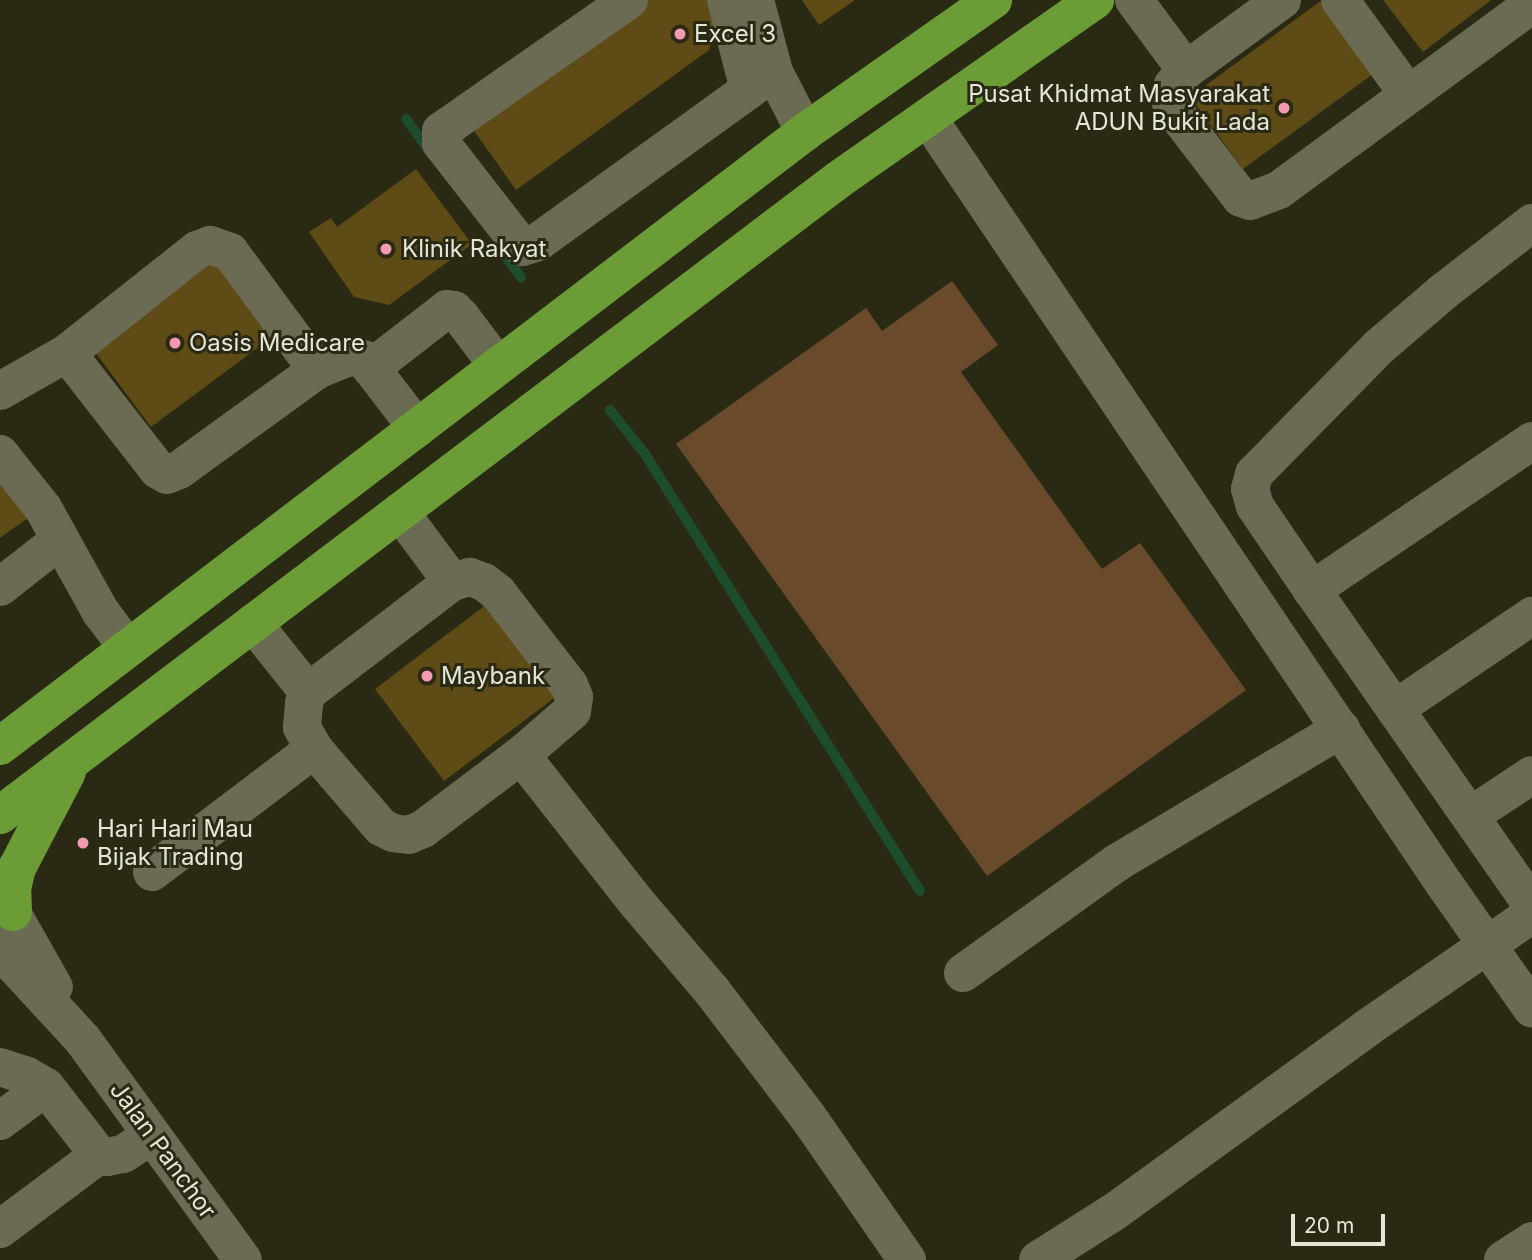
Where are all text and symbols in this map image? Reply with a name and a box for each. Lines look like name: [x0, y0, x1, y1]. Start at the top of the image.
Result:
place label: Excel 3: [694, 20, 776, 48]
marker: Excel 3: [672, 26, 688, 42]
place label: Pusat Khidmat Masyarakat ADUN Bukit Lada: [968, 80, 1270, 136]
marker: Pusat Khidmat Masyarakat ADUN Bukit Lada: [1276, 100, 1292, 116]
place label: Klinik Rakyat: [402, 235, 546, 263]
marker: Klinik Rakyat: [376, 239, 396, 259]
place label: Oasis Medicare: [189, 329, 365, 357]
marker: Oasis Medicare: [167, 335, 183, 351]
place label: Maybank: [441, 662, 545, 690]
marker: Maybank: [419, 668, 435, 684]
place label: Hari Hari Mau Bijak Trading: [97, 815, 253, 871]
marker: Hari Hari Mau Bijak Trading: [75, 835, 91, 851]
street label: Jalan Panchor: [104, 1076, 222, 1224]
scale bar: [1294, 1200, 1388, 1244]
text: 20 m: [1304, 1213, 1354, 1238]

